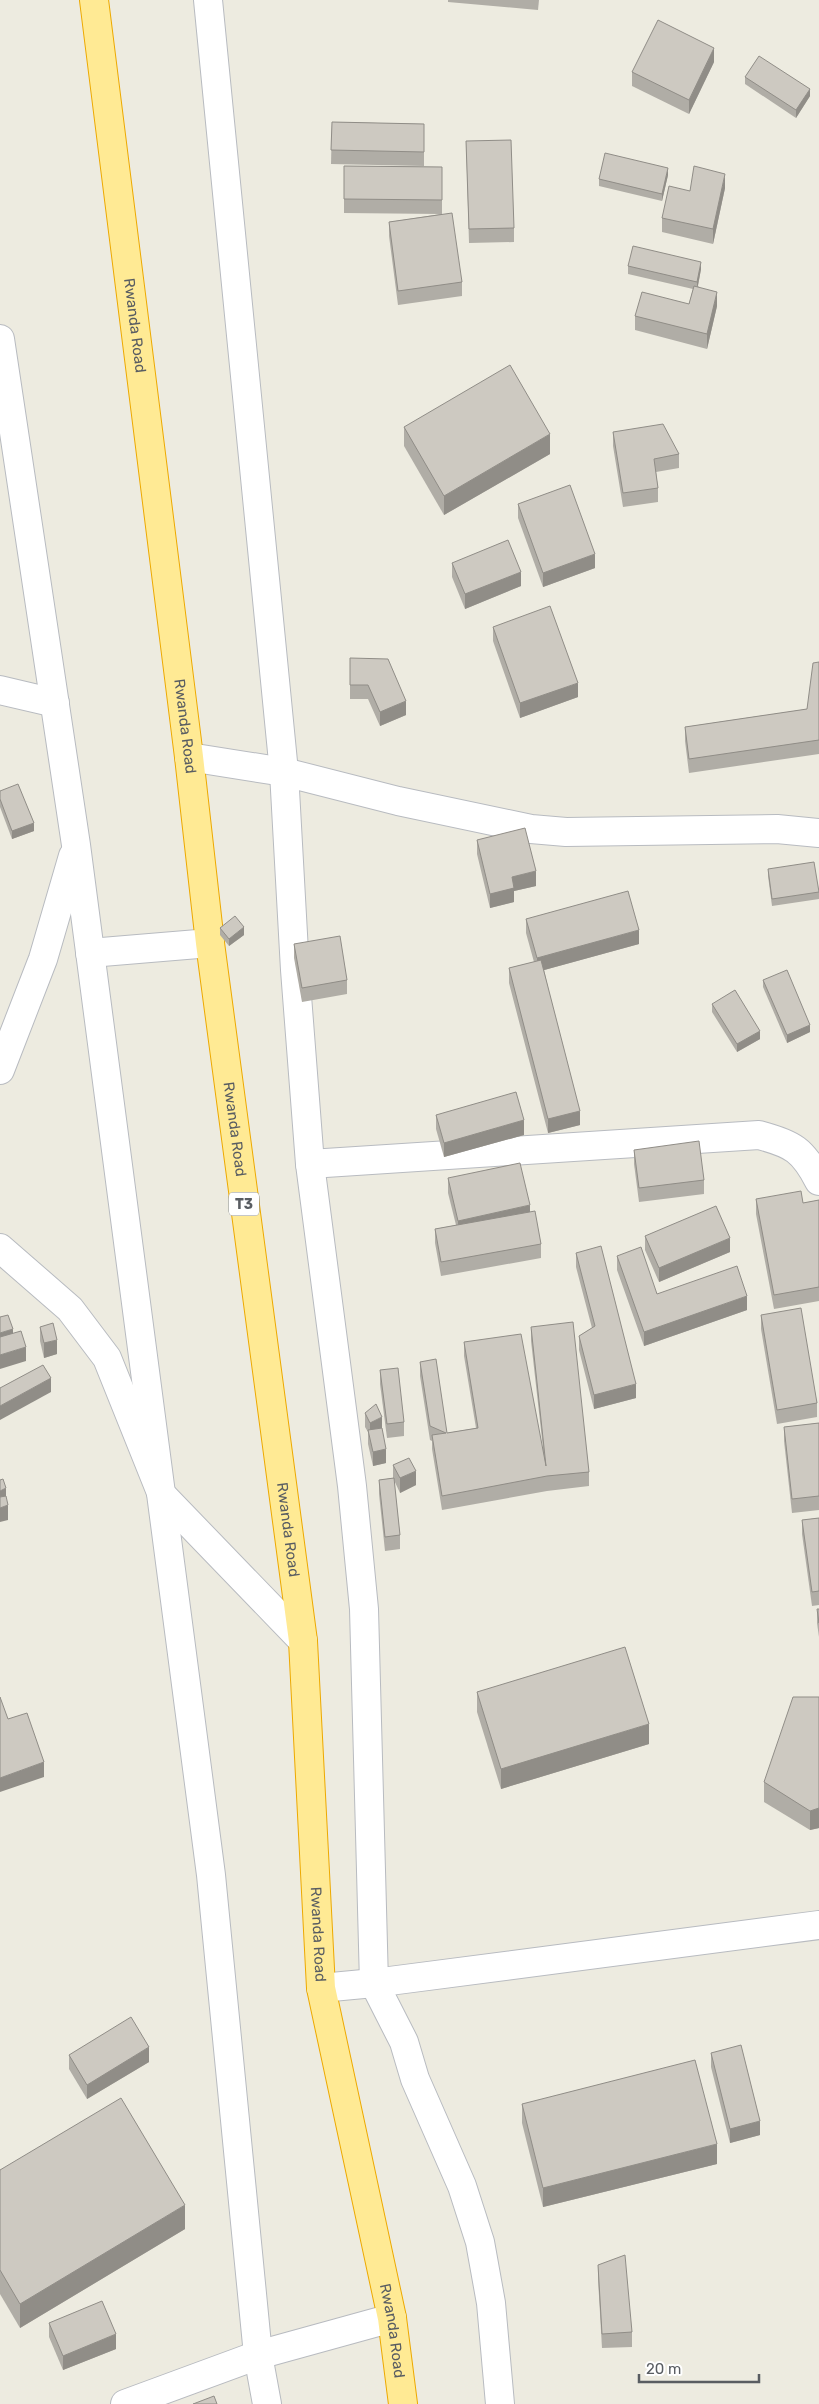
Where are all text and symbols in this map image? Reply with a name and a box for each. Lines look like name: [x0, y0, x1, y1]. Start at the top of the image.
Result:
street label: Rwanda Road: [120, 277, 150, 374]
street label: Rwanda Road: [170, 678, 200, 775]
street label: Rwanda Road: [220, 1081, 250, 1178]
road number: T3: [229, 1192, 259, 1216]
street label: Rwanda Road: [273, 1481, 303, 1578]
street label: Rwanda Road: [307, 1886, 330, 1982]
street label: Rwanda Road: [376, 2282, 409, 2379]
scale bar: [639, 2352, 759, 2384]
text: 20 m: [646, 2360, 681, 2378]

